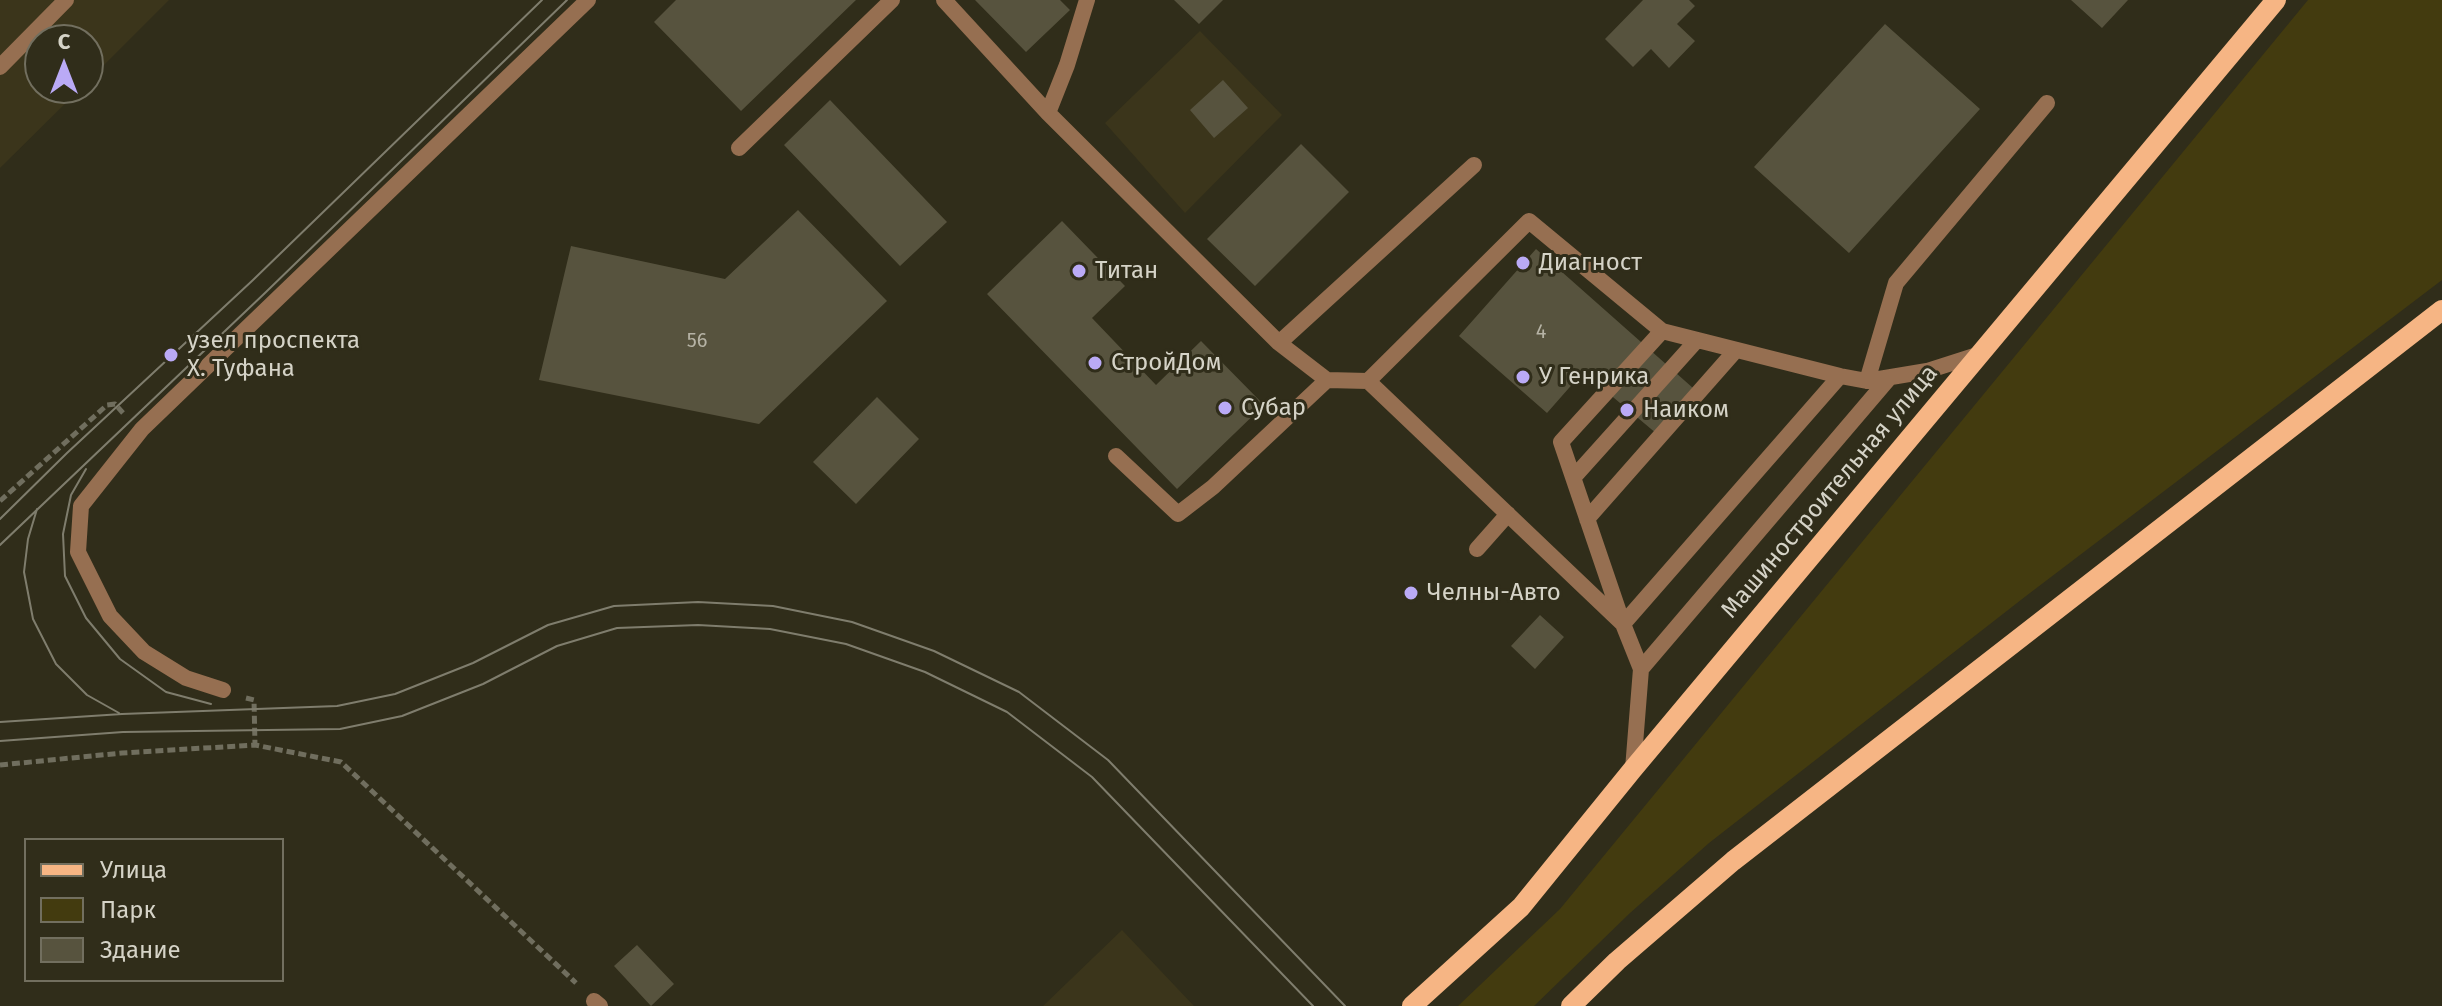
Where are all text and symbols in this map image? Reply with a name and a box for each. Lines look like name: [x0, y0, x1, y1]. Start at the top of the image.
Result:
north arrow: [24, 24, 104, 104]
text: С: [58, 28, 70, 55]
place label: Диагност: [1539, 249, 1642, 277]
marker: Диагност: [1514, 254, 1532, 272]
place label: Титан: [1095, 257, 1158, 285]
marker: Титан: [1070, 262, 1088, 280]
house number: 4: [1536, 320, 1546, 344]
place label: узел проспекта Х. Туфана: [187, 327, 360, 383]
house number: 56: [687, 329, 707, 353]
marker: узел проспекта Х. Туфана: [162, 346, 180, 364]
place label: СтройДом: [1111, 349, 1222, 377]
marker: СтройДом: [1086, 354, 1104, 372]
street label: Машиностроительная улица: [1716, 360, 1944, 624]
place label: У Генрика: [1539, 363, 1649, 391]
marker: У Генрика: [1514, 368, 1532, 386]
place label: Субар: [1241, 394, 1306, 422]
place label: Наиком: [1643, 396, 1729, 424]
marker: Субар: [1216, 399, 1234, 417]
marker: Наиком: [1618, 401, 1636, 419]
place label: Челны-Авто: [1427, 579, 1561, 607]
marker: Челны-Авто: [1402, 584, 1420, 602]
legend: [24, 838, 284, 982]
text: Улица: [100, 856, 167, 884]
text: Парк: [100, 896, 156, 924]
text: Здание: [100, 936, 181, 964]

